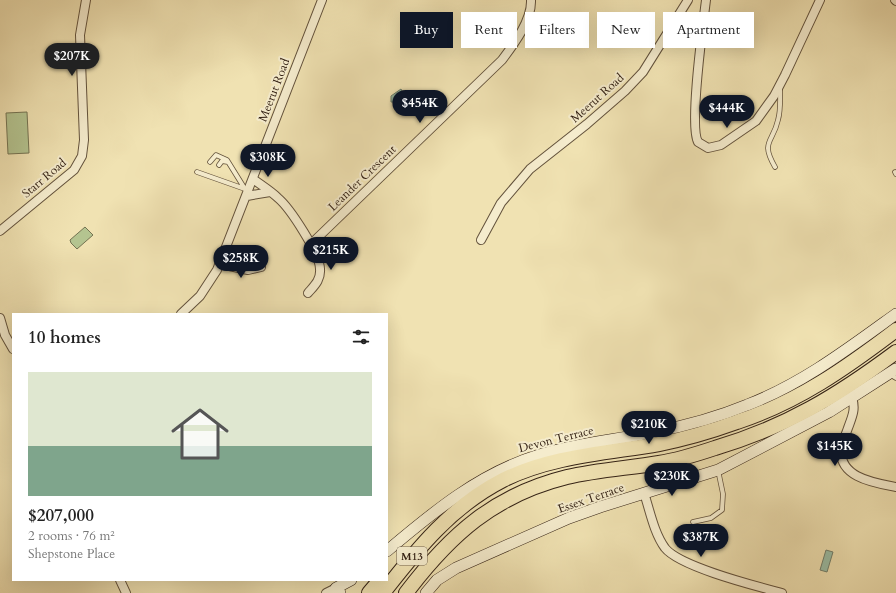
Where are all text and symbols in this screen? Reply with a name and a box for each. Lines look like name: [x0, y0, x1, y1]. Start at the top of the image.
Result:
chip: Buy: [400, 12, 453, 48]
chip: Rent: [461, 12, 517, 48]
chip: Filters: [525, 12, 589, 48]
chip: New: [597, 12, 655, 48]
chip: Apartment: [663, 12, 754, 48]
pin: $207K: [44, 43, 100, 77]
text: $207K: [53, 47, 91, 65]
street label: Meerut Road: [255, 56, 294, 124]
street label: Meerut Road: [567, 69, 628, 126]
pin: $454K: [392, 90, 448, 124]
text: $454K: [401, 94, 439, 112]
pin: $444K: [699, 95, 755, 129]
text: $444K: [708, 99, 746, 117]
street label: Leander Crescent: [325, 141, 400, 215]
pin: $308K: [240, 144, 296, 178]
text: $308K: [249, 148, 287, 166]
street label: Starr Road: [18, 154, 70, 201]
pin: $215K: [303, 237, 359, 271]
text: $215K: [312, 241, 350, 259]
pin: $258K: [213, 245, 269, 279]
text: $258K: [222, 249, 260, 267]
text: 10 homes: [28, 326, 101, 349]
icon: filters: [350, 326, 372, 348]
icon: home: [164, 398, 236, 470]
pin: $210K: [621, 411, 677, 445]
text: $210K: [630, 415, 668, 433]
street label: Devon Terrace: [517, 422, 595, 456]
pin: $145K: [807, 433, 863, 467]
text: $145K: [816, 437, 854, 455]
pin: $230K: [644, 463, 700, 497]
text: $230K: [653, 467, 691, 485]
street label: Essex Terrace: [556, 479, 626, 517]
text: $207,000: [28, 504, 94, 527]
pin: $387K: [673, 524, 729, 558]
text: 2 rooms · 76 m²: [28, 527, 115, 545]
text: $387K: [682, 528, 720, 546]
text: Shepstone Place: [28, 545, 115, 563]
road number: M13: [397, 547, 427, 565]

